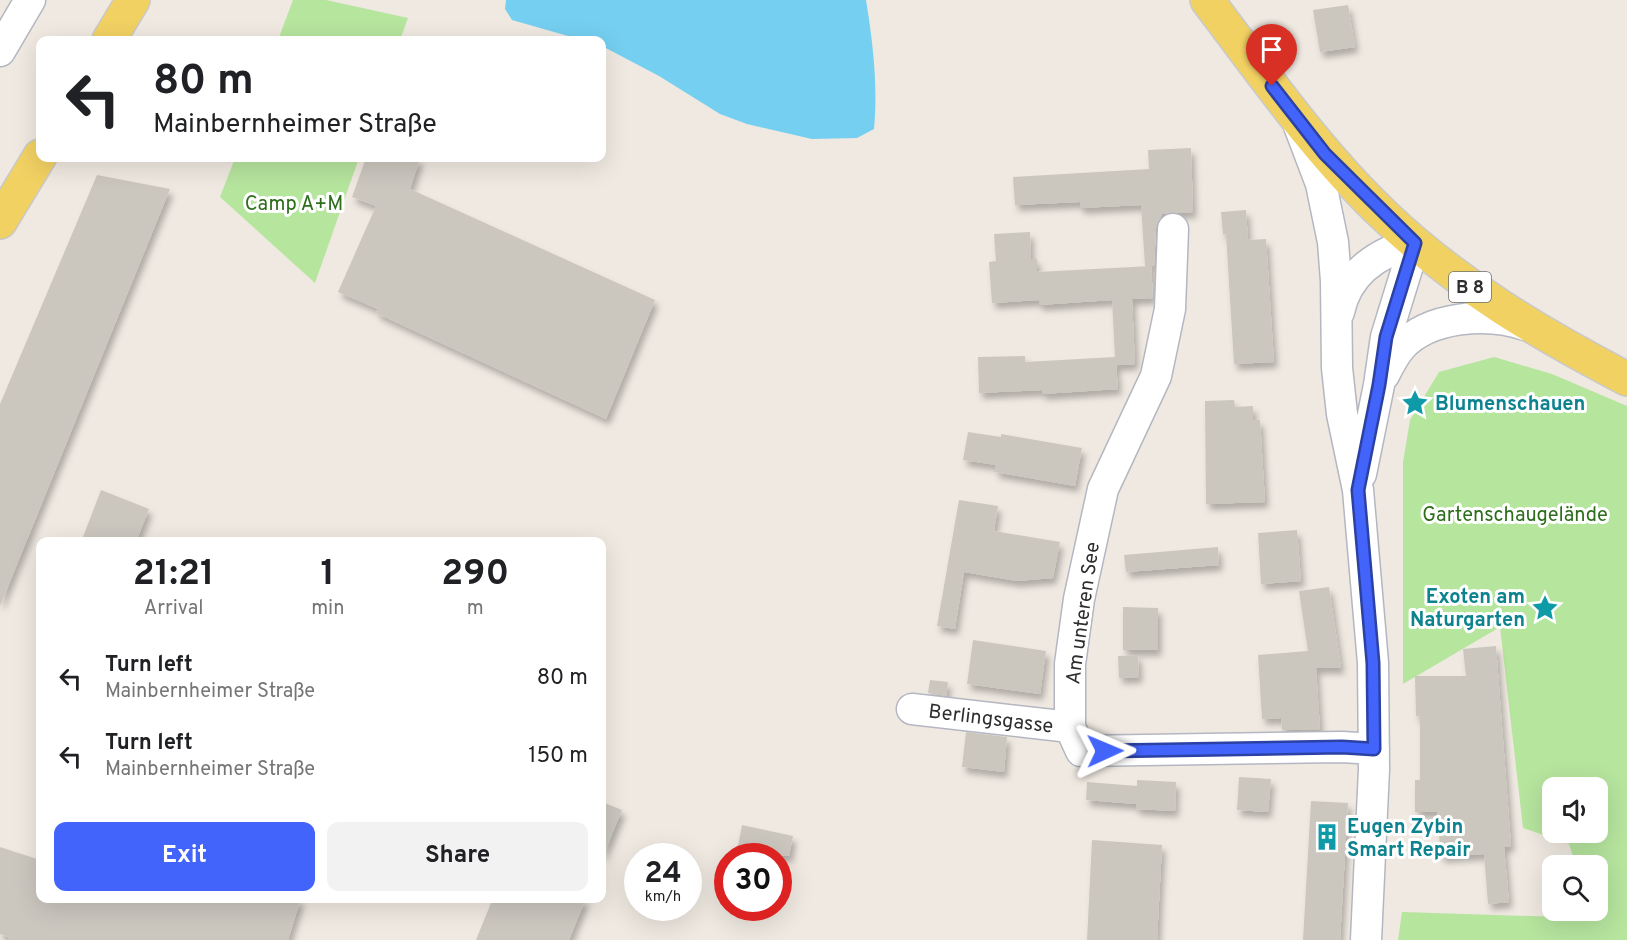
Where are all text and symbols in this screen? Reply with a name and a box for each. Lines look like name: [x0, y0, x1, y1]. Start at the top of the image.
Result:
pin: [1246, 24, 1297, 86]
icon: arrive: [1255, 33, 1288, 66]
text: 80 m: [153, 56, 254, 109]
icon: left: [54, 60, 132, 138]
text: Mainbernheimer Straße: [153, 108, 437, 142]
park label: Camp A+M: [245, 192, 343, 218]
road number: B 8: [1449, 272, 1491, 302]
place icon: Blumenschauen: [1400, 388, 1430, 418]
place label: Blumenschauen: [1435, 392, 1585, 418]
park label: Gartenschaugelände: [1422, 503, 1608, 529]
street label: Am unteren See: [1061, 540, 1107, 686]
text: 21:21: [133, 552, 214, 598]
text: 1: [321, 552, 335, 598]
text: 290: [441, 552, 509, 598]
place label: Exoten am Naturgarten: [1410, 585, 1525, 634]
place icon: Exoten am Naturgarten: [1530, 593, 1560, 623]
text: Arrival: [144, 596, 203, 622]
text: min: [311, 596, 344, 622]
text: m: [467, 596, 484, 622]
text: Turn left: [105, 652, 193, 679]
icon: left: [54, 662, 87, 695]
text: 80 m: [537, 665, 588, 692]
text: Mainbernheimer Straße: [105, 679, 315, 705]
street label: Berlingsgasse: [927, 699, 1055, 741]
position arrow: [1073, 719, 1137, 783]
text: Turn left: [105, 730, 193, 757]
icon: left: [54, 740, 87, 773]
text: 150 m: [528, 743, 588, 770]
text: Mainbernheimer Straße: [105, 757, 315, 783]
map controls: [1542, 777, 1608, 921]
button: sound: [1542, 777, 1608, 843]
place label: Eugen Zybin Smart Repair: [1347, 815, 1471, 864]
button: Exit: [54, 822, 315, 891]
button: Share: [327, 822, 588, 891]
building icon: Eugen Zybin Smart Repair: [1312, 822, 1342, 852]
speed limit sign: 30: [714, 843, 792, 921]
button: search: [1542, 855, 1608, 921]
text: 24: [644, 856, 682, 893]
text: km/h: [645, 888, 681, 907]

